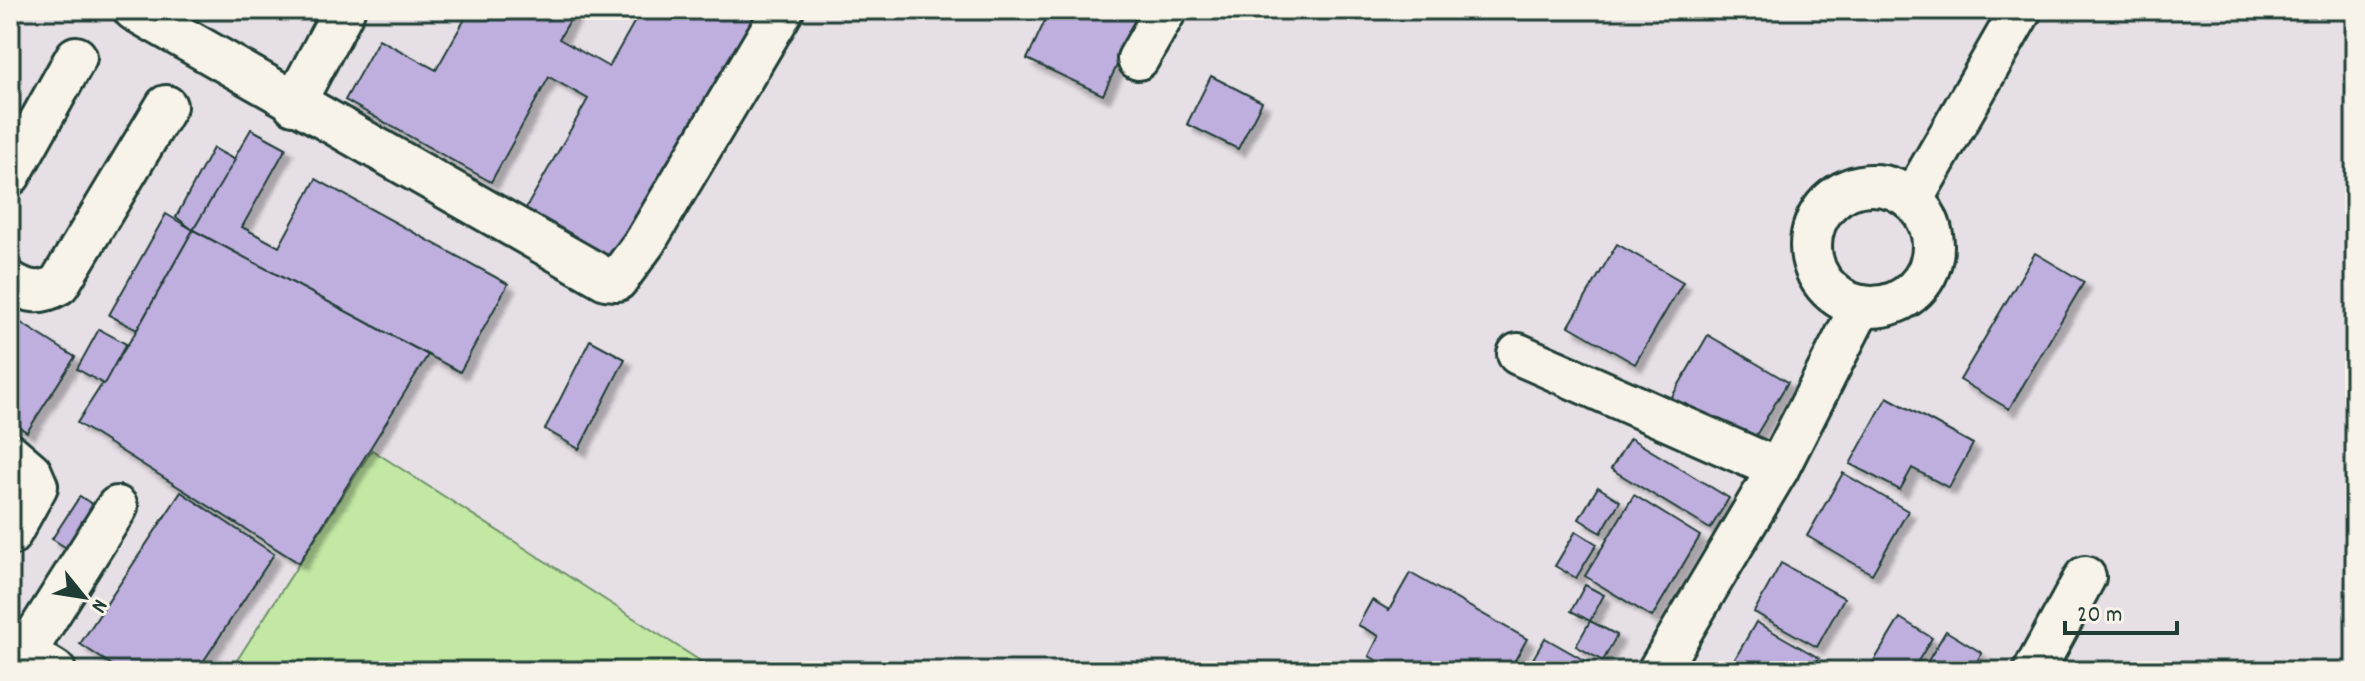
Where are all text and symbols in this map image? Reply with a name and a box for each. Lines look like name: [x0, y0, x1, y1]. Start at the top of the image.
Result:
north arrow: [44, 557, 124, 637]
scale bar: [2065, 585, 2177, 635]
text: N: [82, 593, 114, 618]
text: 20 m: [2077, 599, 2123, 633]

